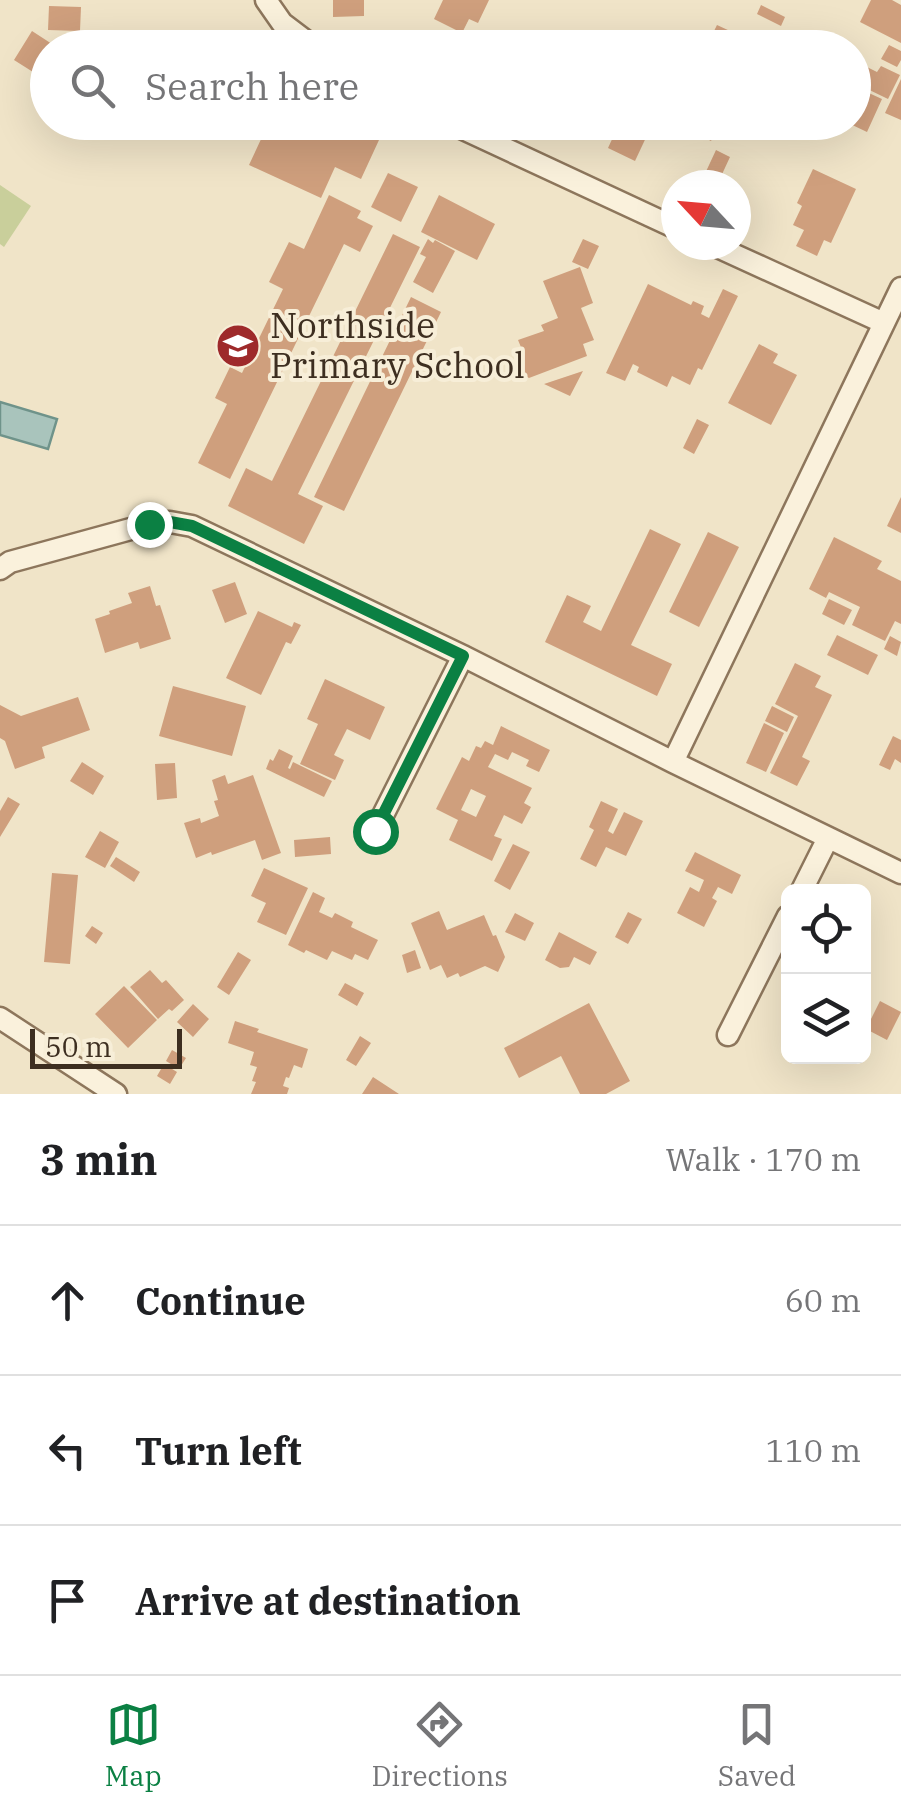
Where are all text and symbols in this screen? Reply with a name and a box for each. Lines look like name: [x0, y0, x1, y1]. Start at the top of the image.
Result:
search box: [30, 30, 871, 140]
icon: search: [65, 58, 120, 113]
text: Search here: [145, 61, 359, 110]
north arrow: [661, 170, 751, 260]
place label: Northside Primary School: [270, 302, 525, 388]
school or university icon: Northside Primary School: [215, 323, 261, 369]
route end: [127, 502, 173, 548]
route start: [353, 809, 399, 855]
map controls: [781, 884, 871, 1064]
button: locate: [781, 884, 871, 974]
button: layers: [781, 974, 871, 1064]
scale bar: [30, 1024, 182, 1068]
text: 50 m: [45, 1028, 112, 1065]
text: 3 min: [40, 1132, 158, 1187]
text: Walk · 170 m: [665, 1138, 861, 1180]
icon: ahead: [40, 1273, 95, 1328]
text: Continue: [135, 1276, 306, 1325]
text: 60 m: [785, 1279, 861, 1321]
icon: left: [40, 1423, 95, 1478]
text: Turn left: [135, 1426, 302, 1475]
text: 110 m: [765, 1429, 861, 1471]
icon: arrive: [40, 1573, 95, 1628]
text: Arrive at destination: [135, 1576, 521, 1625]
tab: Map: [105, 1697, 162, 1794]
tab: Directions: [371, 1697, 508, 1794]
tab: Saved: [718, 1697, 796, 1794]

